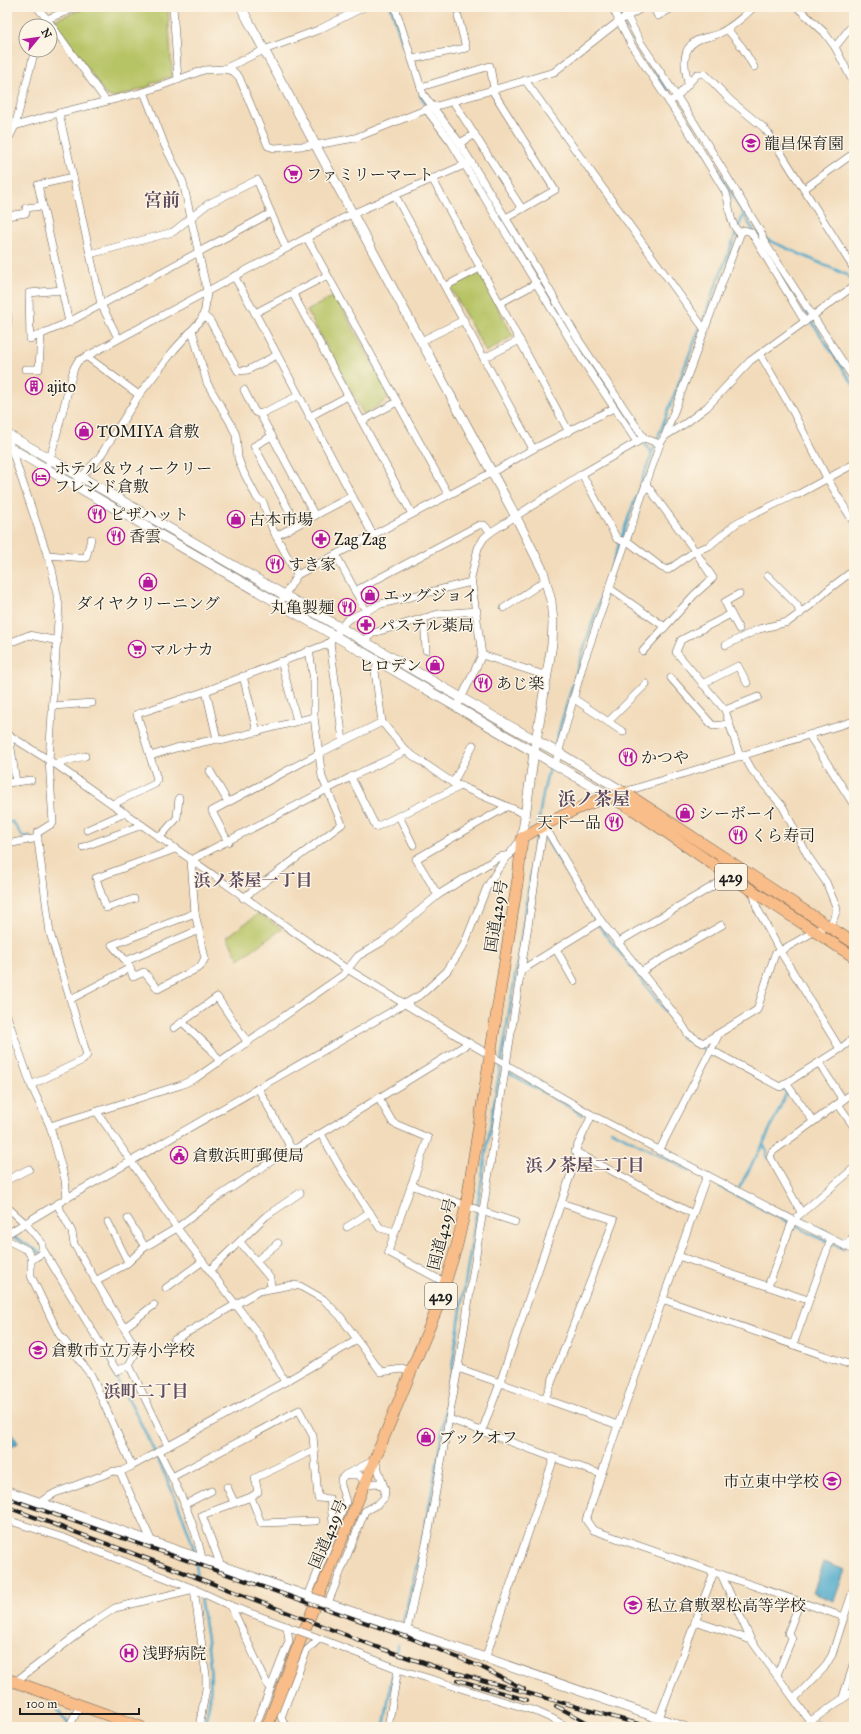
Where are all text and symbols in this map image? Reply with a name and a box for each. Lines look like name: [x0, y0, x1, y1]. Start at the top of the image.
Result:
north arrow: [18, 18, 58, 58]
text: N: [38, 26, 55, 41]
school or university icon: 龍昌保育園: [741, 133, 761, 153]
place label: 龍昌保育園: [764, 134, 844, 153]
supermarket icon: ファミリーマート: [283, 164, 303, 184]
place label: ファミリーマート: [306, 165, 434, 184]
district label: 宮前: [144, 189, 180, 211]
building icon: ajito: [24, 376, 44, 396]
place label: ajito: [47, 377, 76, 396]
shop icon: TOMIYA 倉敷: [74, 421, 94, 441]
place label: TOMIYA 倉敷: [97, 422, 199, 441]
place label: ホテル＆ウィークリー フレンド倉敷: [54, 459, 212, 496]
hotel icon: ホテル＆ウィークリー フレンド倉敷: [31, 467, 51, 487]
restaurant icon: ピザハット: [87, 504, 107, 524]
place label: ピザハット: [110, 505, 189, 524]
shop icon: 古本市場: [226, 509, 246, 529]
place label: 古本市場: [249, 510, 313, 529]
restaurant icon: 香雲: [106, 526, 126, 546]
place label: 香雲: [129, 527, 161, 546]
pharmacy icon: Zag Zag: [311, 529, 331, 549]
place label: Zag Zag: [334, 530, 386, 550]
restaurant icon: すき家: [265, 554, 285, 574]
place label: すき家: [288, 555, 336, 574]
shop icon: ダイヤクリーニング: [138, 572, 158, 592]
shop icon: エッグジョイ: [360, 585, 380, 605]
place label: エッグジョイ: [383, 586, 478, 605]
place label: ダイヤクリーニング: [76, 594, 220, 613]
restaurant icon: 丸亀製麺: [337, 597, 357, 617]
place label: 丸亀製麺: [270, 598, 334, 617]
pharmacy icon: パステル薬局: [356, 615, 376, 635]
place label: パステル薬局: [379, 616, 474, 635]
supermarket icon: マルナカ: [127, 639, 147, 659]
place label: マルナカ: [150, 640, 214, 659]
shop icon: ヒロデン: [425, 655, 445, 675]
place label: ヒロデン: [358, 656, 422, 675]
restaurant icon: あじ楽: [473, 673, 493, 693]
place label: あじ楽: [496, 674, 544, 693]
restaurant icon: かつや: [618, 747, 638, 767]
place label: かつや: [641, 748, 689, 767]
district label: 浜ノ茶屋: [558, 788, 630, 810]
shop icon: シーボーイ: [675, 803, 695, 823]
place label: シーボーイ: [698, 804, 778, 823]
restaurant icon: 天下一品: [604, 812, 624, 832]
place label: 天下一品: [537, 813, 601, 832]
restaurant icon: くら寿司: [728, 825, 748, 845]
place label: くら寿司: [751, 826, 815, 845]
road number: 429: [715, 864, 747, 890]
district label: 浜ノ茶屋一丁目: [194, 870, 313, 891]
street label: 国道429号: [481, 878, 511, 954]
public building icon: 倉敷浜町郵便局: [169, 1145, 189, 1165]
place label: 倉敷浜町郵便局: [192, 1146, 304, 1165]
district label: 浜ノ茶屋二丁目: [526, 1155, 645, 1176]
street label: 国道429号: [424, 1196, 460, 1272]
road number: 429: [425, 1283, 457, 1309]
school or university icon: 倉敷市立万寿小学校: [28, 1340, 48, 1360]
place label: 倉敷市立万寿小学校: [51, 1341, 195, 1360]
district label: 浜町二丁目: [104, 1381, 189, 1402]
shop icon: ブックオフ: [416, 1427, 436, 1447]
place label: ブックオフ: [439, 1428, 517, 1447]
school or university icon: 市立東中学校: [822, 1471, 842, 1491]
place label: 市立東中学校: [723, 1472, 819, 1491]
street label: 国道429号: [305, 1497, 351, 1571]
school or university icon: 私立倉敷翠松高等学校: [623, 1595, 643, 1615]
place label: 私立倉敷翠松高等学校: [646, 1596, 806, 1615]
hospital icon: 浅野病院: [119, 1643, 139, 1663]
place label: 浅野病院: [142, 1644, 206, 1663]
scale bar: [20, 1690, 139, 1716]
text: 100 m: [26, 1697, 57, 1711]

